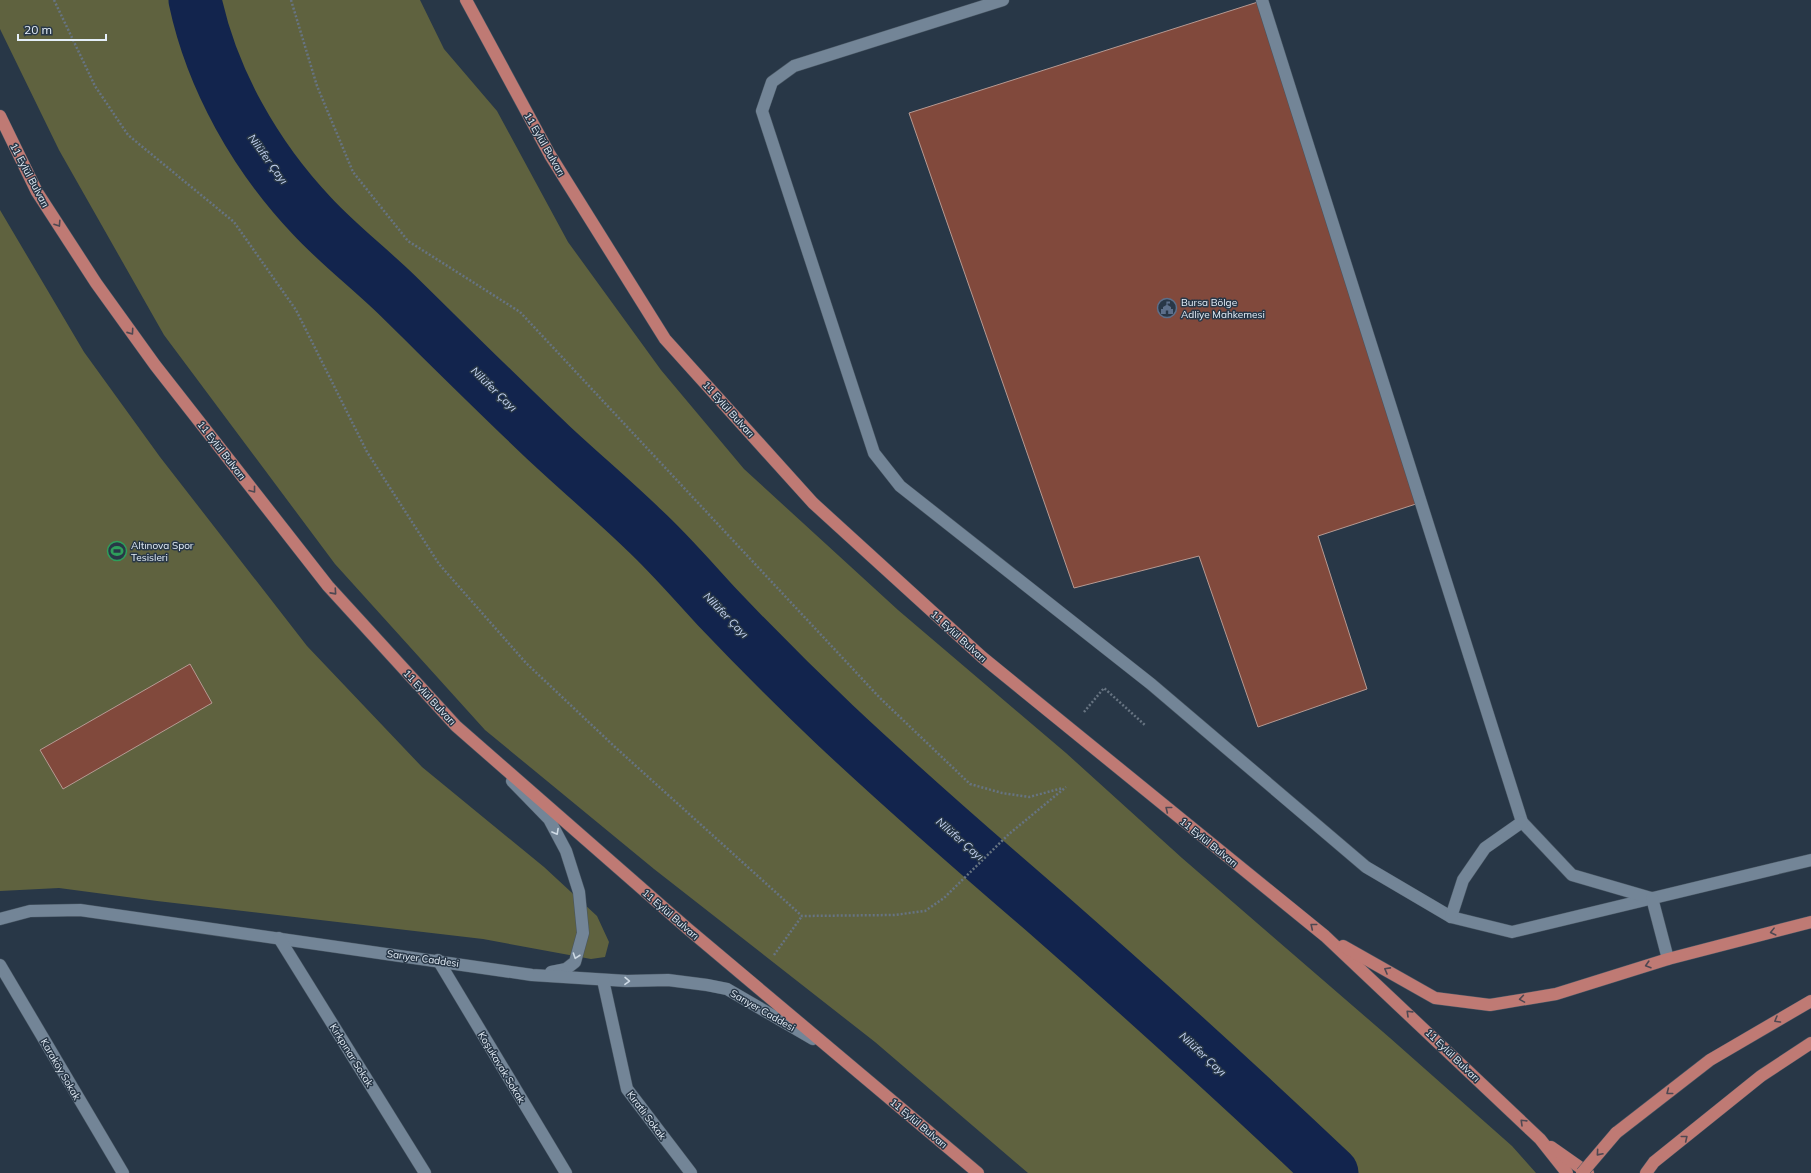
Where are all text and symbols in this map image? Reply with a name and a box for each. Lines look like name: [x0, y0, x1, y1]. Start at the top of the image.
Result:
scale bar: [18, 16, 106, 42]
text: 20 m: [24, 22, 52, 37]
street label: 11 Eylül Bulvarı: [521, 110, 568, 178]
water label: Nilüfer Çayı: [245, 131, 291, 187]
street label: 11 Eylül Bulvarı: [7, 141, 52, 210]
one-way arrow: [53, 220, 61, 227]
place label: Bursa Bölge Adliye Mahkemesi: [1181, 296, 1265, 321]
public building icon: Bursa Bölge Adliye Mahkemesi: [1156, 297, 1178, 319]
one-way arrow: [126, 328, 134, 335]
water label: Nilüfer Çayı: [468, 364, 520, 415]
street label: 11 Eylül Bulvarı: [700, 379, 757, 440]
street label: 11 Eylül Bulvarı: [195, 418, 249, 482]
one-way arrow: [249, 486, 256, 493]
place label: Altınova Spor Tesisleri: [131, 539, 194, 564]
sports icon: Altınova Spor Tesisleri: [106, 540, 128, 562]
one-way arrow: [329, 587, 337, 595]
water label: Nilüfer Çayı: [701, 589, 752, 641]
street label: 11 Eylül Bulvarı: [928, 608, 989, 665]
street label: 11 Eylül Bulvarı: [401, 667, 459, 728]
one-way arrow: [1166, 806, 1173, 813]
water label: Nilüfer Çayı: [933, 815, 987, 864]
street label: 11 Eylül Bulvarı: [1177, 815, 1240, 870]
one-way arrow: [551, 828, 559, 835]
street label: 11 Eylül Bulvarı: [640, 886, 702, 943]
one-way arrow: [1310, 923, 1317, 930]
one-way arrow: [1770, 927, 1777, 936]
street label: Sarıyer Caddesi: [386, 947, 460, 970]
one-way arrow: [572, 953, 581, 960]
one-way arrow: [1644, 961, 1651, 969]
one-way arrow: [1383, 968, 1391, 975]
one-way arrow: [624, 977, 630, 985]
street label: Sarıyer Caddesi: [728, 987, 797, 1034]
one-way arrow: [1519, 995, 1526, 1003]
one-way arrow: [1406, 1010, 1414, 1018]
one-way arrow: [1774, 1016, 1781, 1023]
street label: Kırkpınar Sokak: [327, 1021, 377, 1090]
street label: 11 Eylül Bulvarı: [1423, 1026, 1483, 1085]
street label: Koşukavak Sokak: [475, 1029, 528, 1106]
water label: Nilüfer Çayı: [1177, 1029, 1229, 1079]
street label: Karaköy Sokak: [38, 1036, 84, 1103]
one-way arrow: [1667, 1087, 1674, 1094]
street label: Kıratlı Sokak: [624, 1088, 670, 1143]
street label: 11 Eylül Bulvarı: [887, 1096, 950, 1151]
one-way arrow: [1520, 1120, 1528, 1127]
one-way arrow: [1680, 1135, 1687, 1142]
one-way arrow: [1597, 1148, 1604, 1156]

